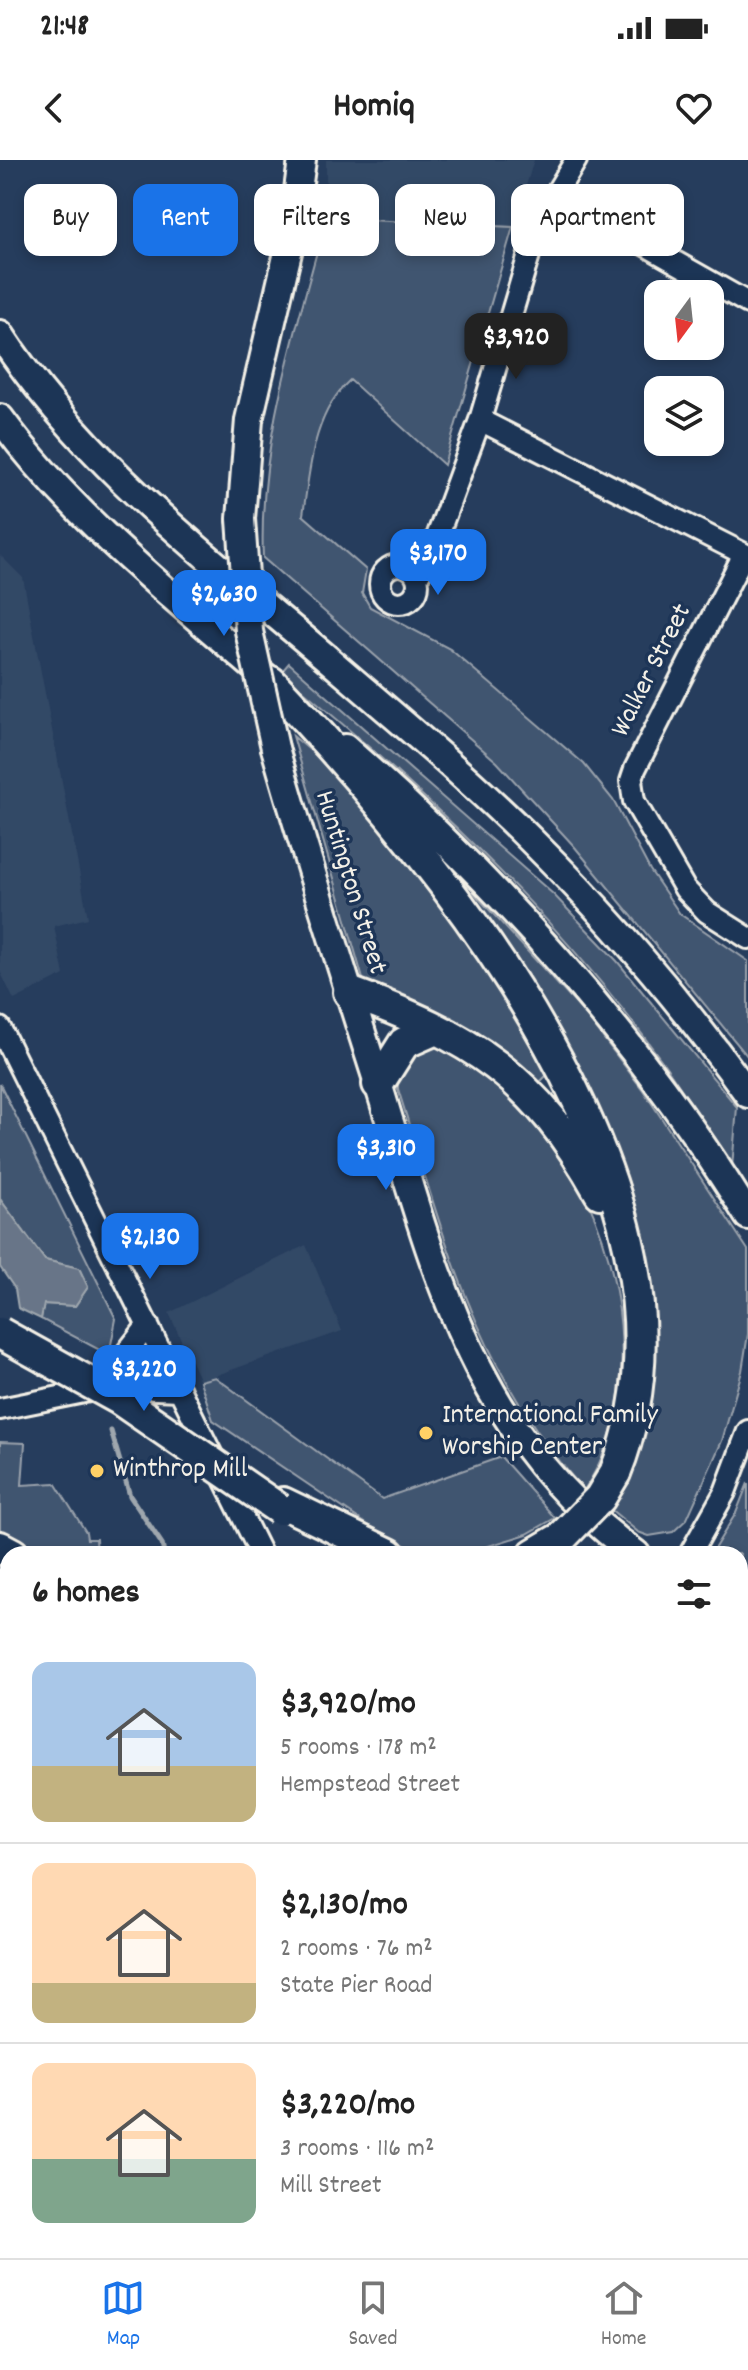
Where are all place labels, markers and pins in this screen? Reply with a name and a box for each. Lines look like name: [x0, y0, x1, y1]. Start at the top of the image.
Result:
pin: $3,920: [451, 313, 581, 381]
pin: $3,170: [373, 529, 503, 597]
pin: $2,630: [159, 570, 289, 638]
pin: $3,310: [321, 1124, 451, 1192]
pin: $2,130: [85, 1213, 215, 1281]
pin: $3,220: [79, 1345, 209, 1413]
place label: International Family Worship Center: [442, 1397, 658, 1469]
marker: International Family Worship Center: [417, 1424, 435, 1442]
place label: Winthrop Mill: [113, 1451, 248, 1491]
marker: Winthrop Mill: [88, 1462, 106, 1480]

